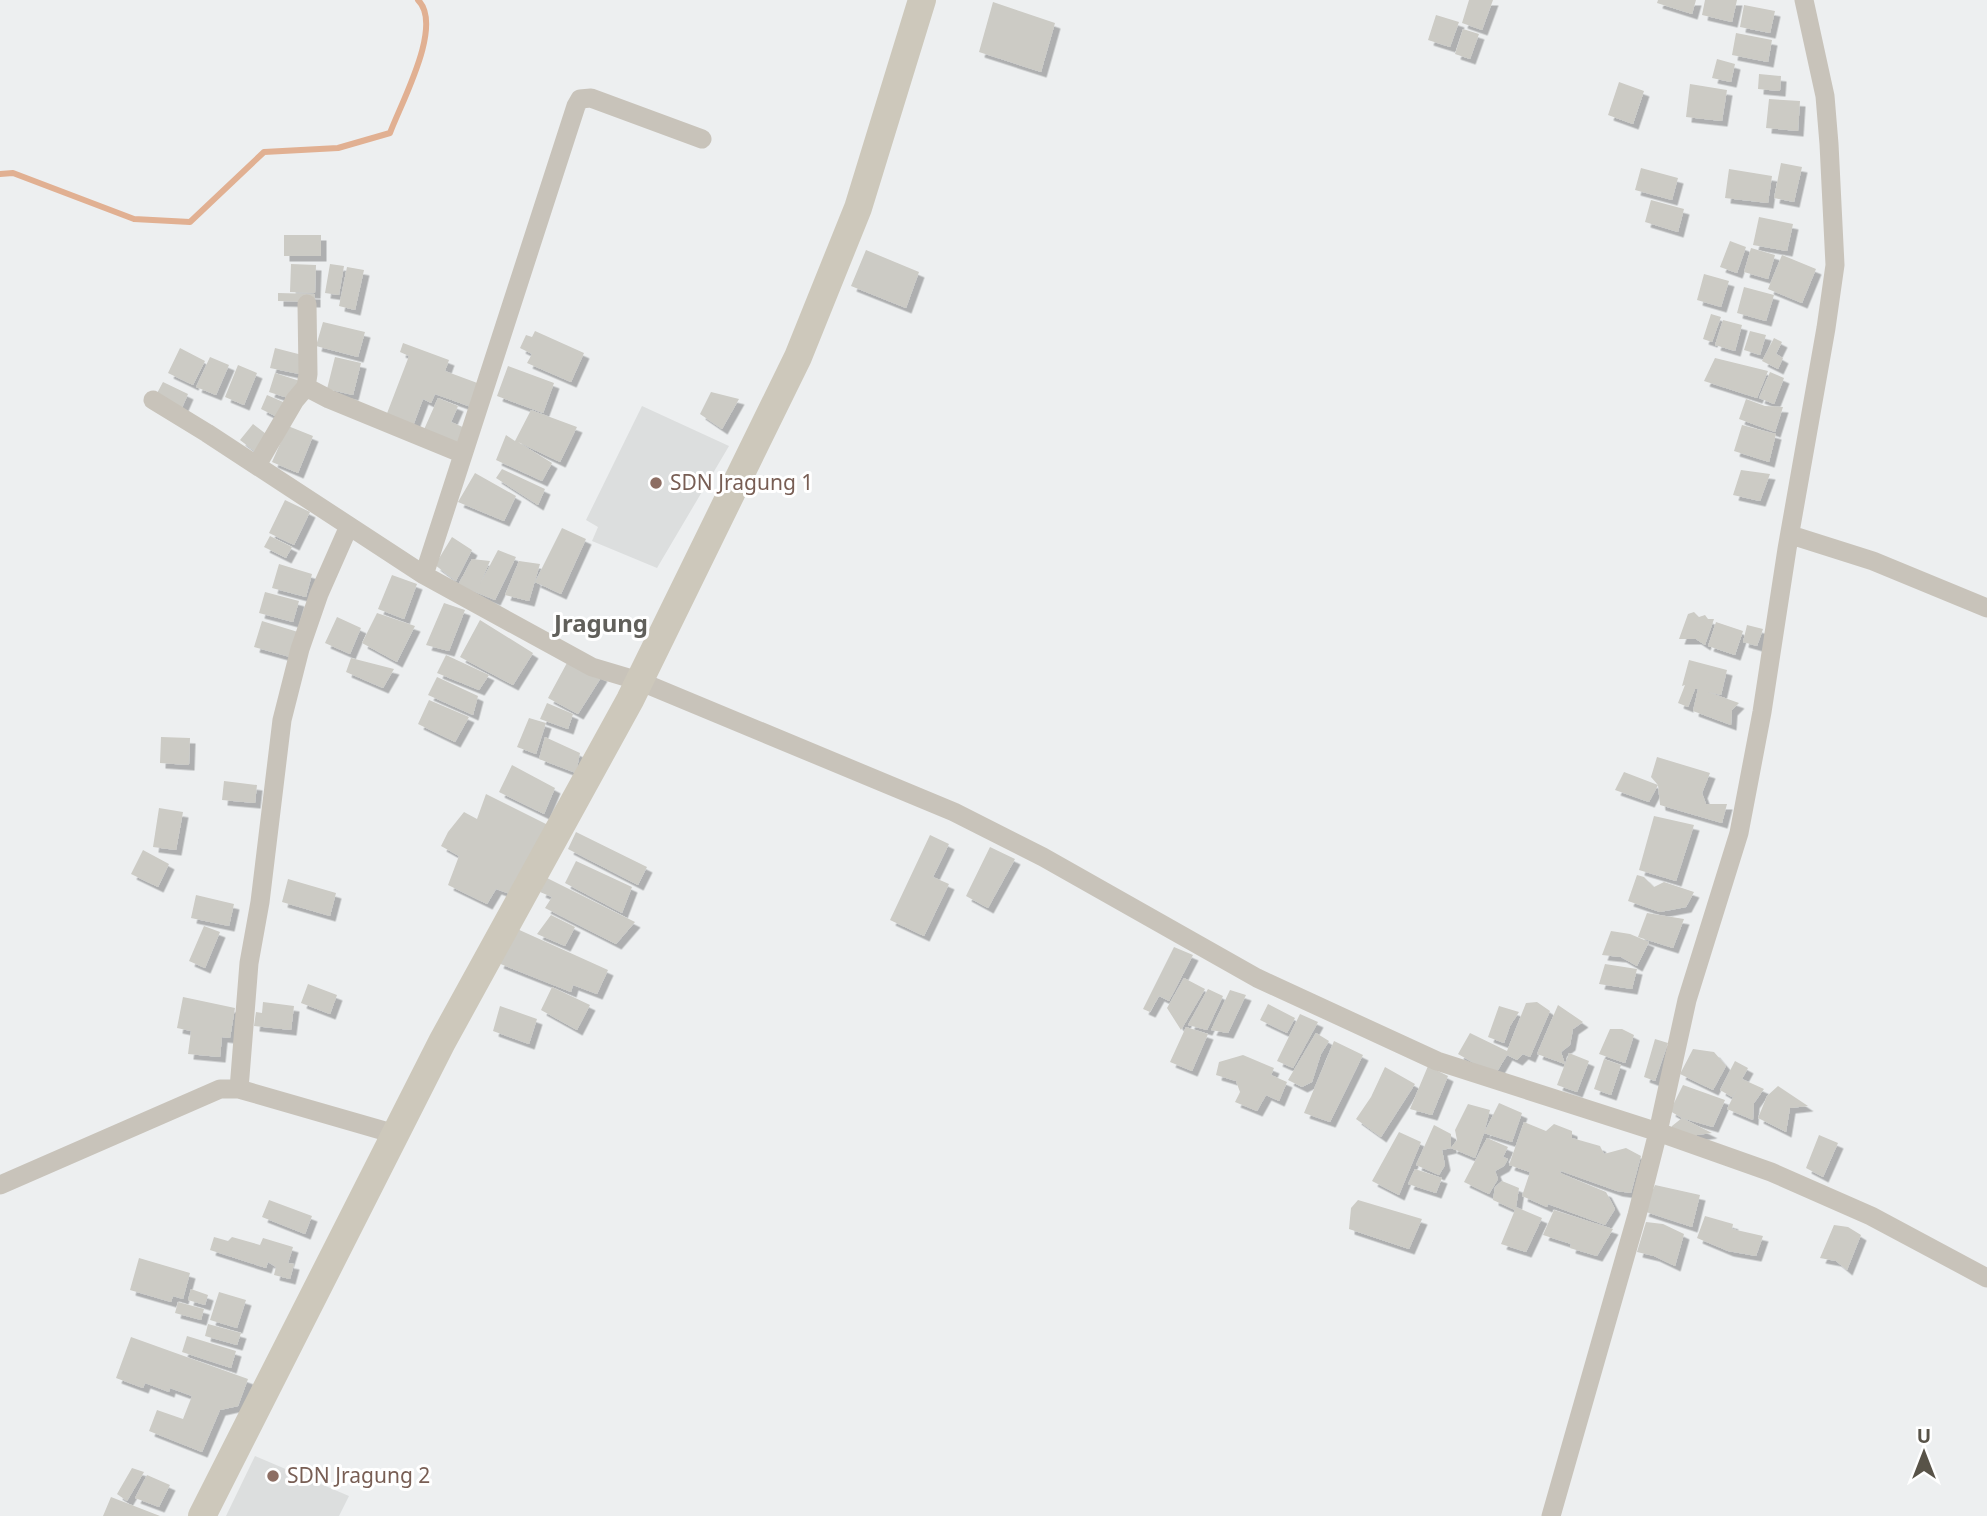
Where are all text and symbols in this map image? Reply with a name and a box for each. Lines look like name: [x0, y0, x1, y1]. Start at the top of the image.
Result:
place label: SDN Jragung 1: [670, 468, 813, 496]
marker: SDN Jragung 1: [648, 475, 664, 491]
district label: Jragung: [552, 606, 648, 639]
north arrow: [1889, 1418, 1959, 1488]
text: U: [1917, 1423, 1931, 1449]
place label: SDN Jragung 2: [287, 1461, 430, 1489]
marker: SDN Jragung 2: [265, 1468, 281, 1484]

